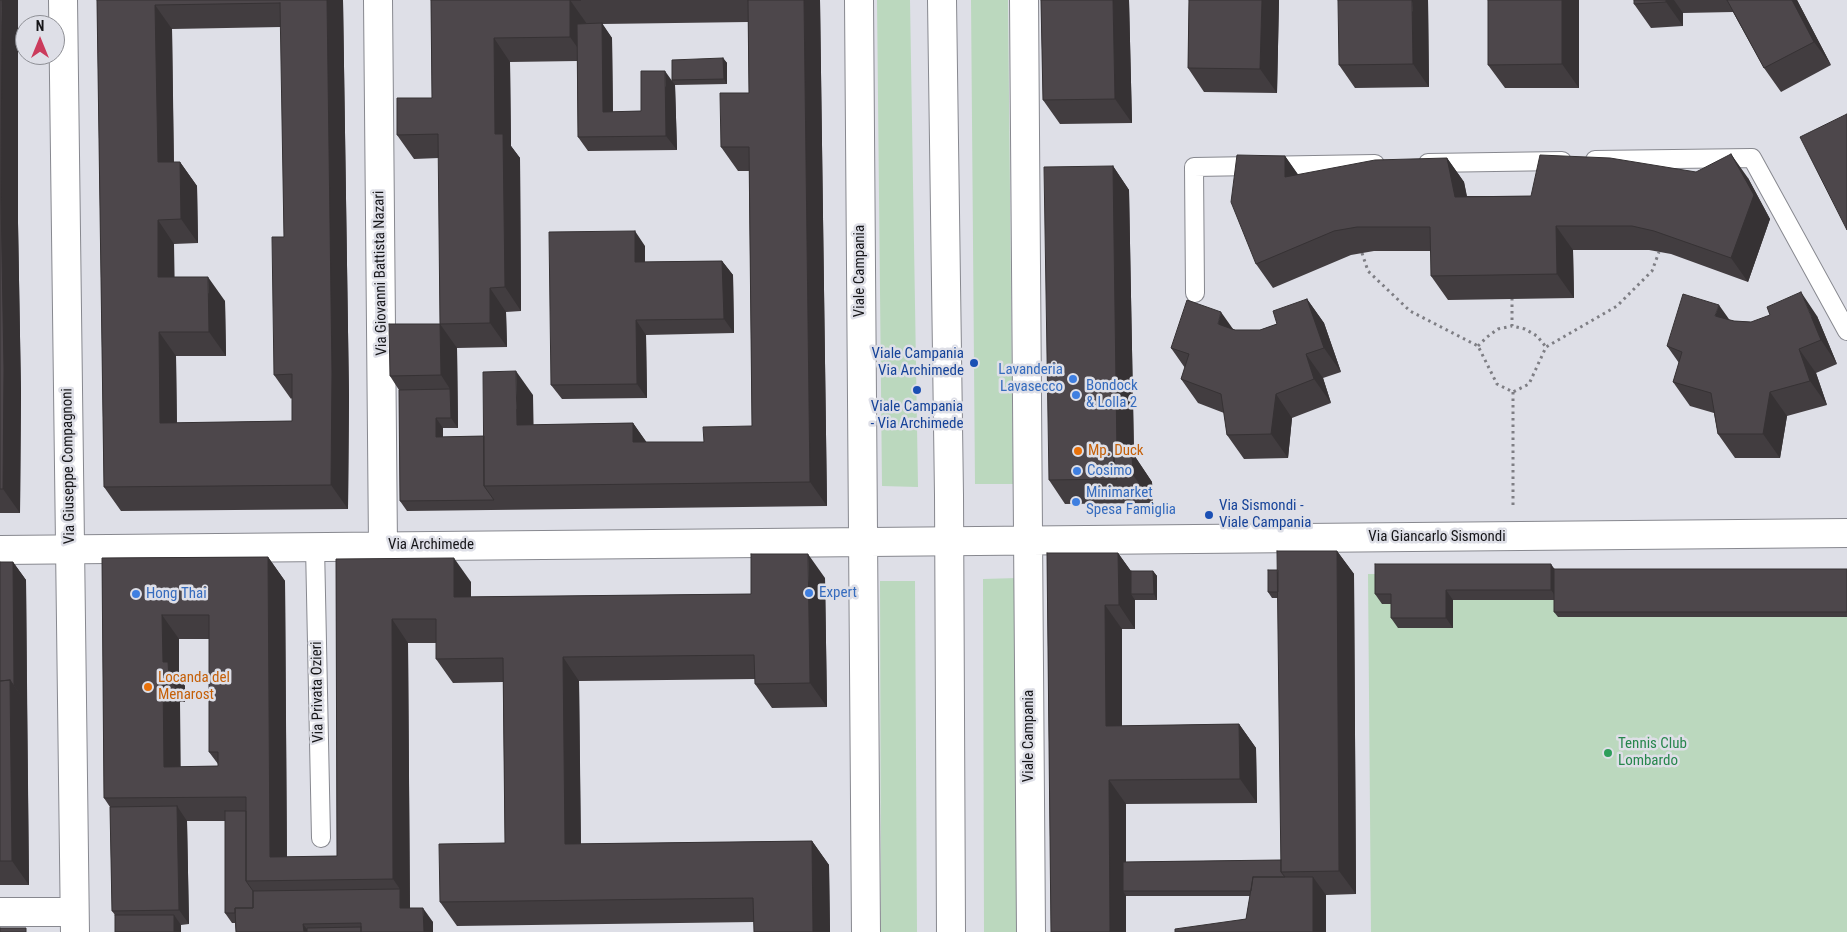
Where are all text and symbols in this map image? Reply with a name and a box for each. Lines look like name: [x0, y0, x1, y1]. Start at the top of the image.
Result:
north arrow: [15, 15, 65, 65]
text: N: [36, 18, 44, 34]
street label: Via Giovanni Battista Nazari: [371, 190, 391, 356]
street label: Viale Campania: [851, 225, 869, 317]
place label: Viale Campania Via Archimede: [872, 345, 964, 380]
marker: Viale Campania Via Archimede: [968, 357, 980, 369]
place label: Lavanderia Lavasecco: [998, 361, 1063, 396]
marker: Lavanderia Lavasecco: [1067, 373, 1079, 385]
place label: Bondock & Lolla 2: [1086, 377, 1138, 412]
marker: Viale Campania - Via Archimede: [911, 384, 923, 396]
street label: Via Giuseppe Compagnoni: [59, 388, 79, 544]
marker: Bondock & Lolla 2: [1070, 389, 1082, 401]
place label: Viale Campania - Via Archimede: [870, 398, 964, 433]
place label: Mp. Duck: [1088, 442, 1144, 460]
marker: Mp. Duck: [1072, 445, 1084, 457]
place label: Cosimo: [1087, 462, 1132, 480]
marker: Cosimo: [1071, 465, 1083, 477]
place label: Minimarket Spesa Famiglia: [1086, 484, 1176, 519]
marker: Minimarket Spesa Famiglia: [1070, 496, 1082, 508]
place label: Via Sismondi - Viale Campania: [1219, 497, 1311, 532]
marker: Via Sismondi - Viale Campania: [1203, 509, 1215, 521]
street label: Via Giancarlo Sismondi: [1368, 528, 1506, 546]
street label: Via Archimede: [388, 536, 474, 554]
place label: Expert: [819, 584, 857, 602]
place label: Hong Thai: [146, 585, 207, 603]
marker: Expert: [803, 587, 815, 599]
marker: Hong Thai: [130, 588, 142, 600]
street label: Via Privata Ozieri: [308, 641, 328, 743]
place label: Locanda del Menarost: [158, 669, 230, 704]
marker: Locanda del Menarost: [142, 681, 154, 693]
street label: Viale Campania: [1020, 690, 1038, 782]
place label: Tennis Club Lombardo: [1618, 735, 1687, 770]
marker: Tennis Club Lombardo: [1602, 747, 1614, 759]

